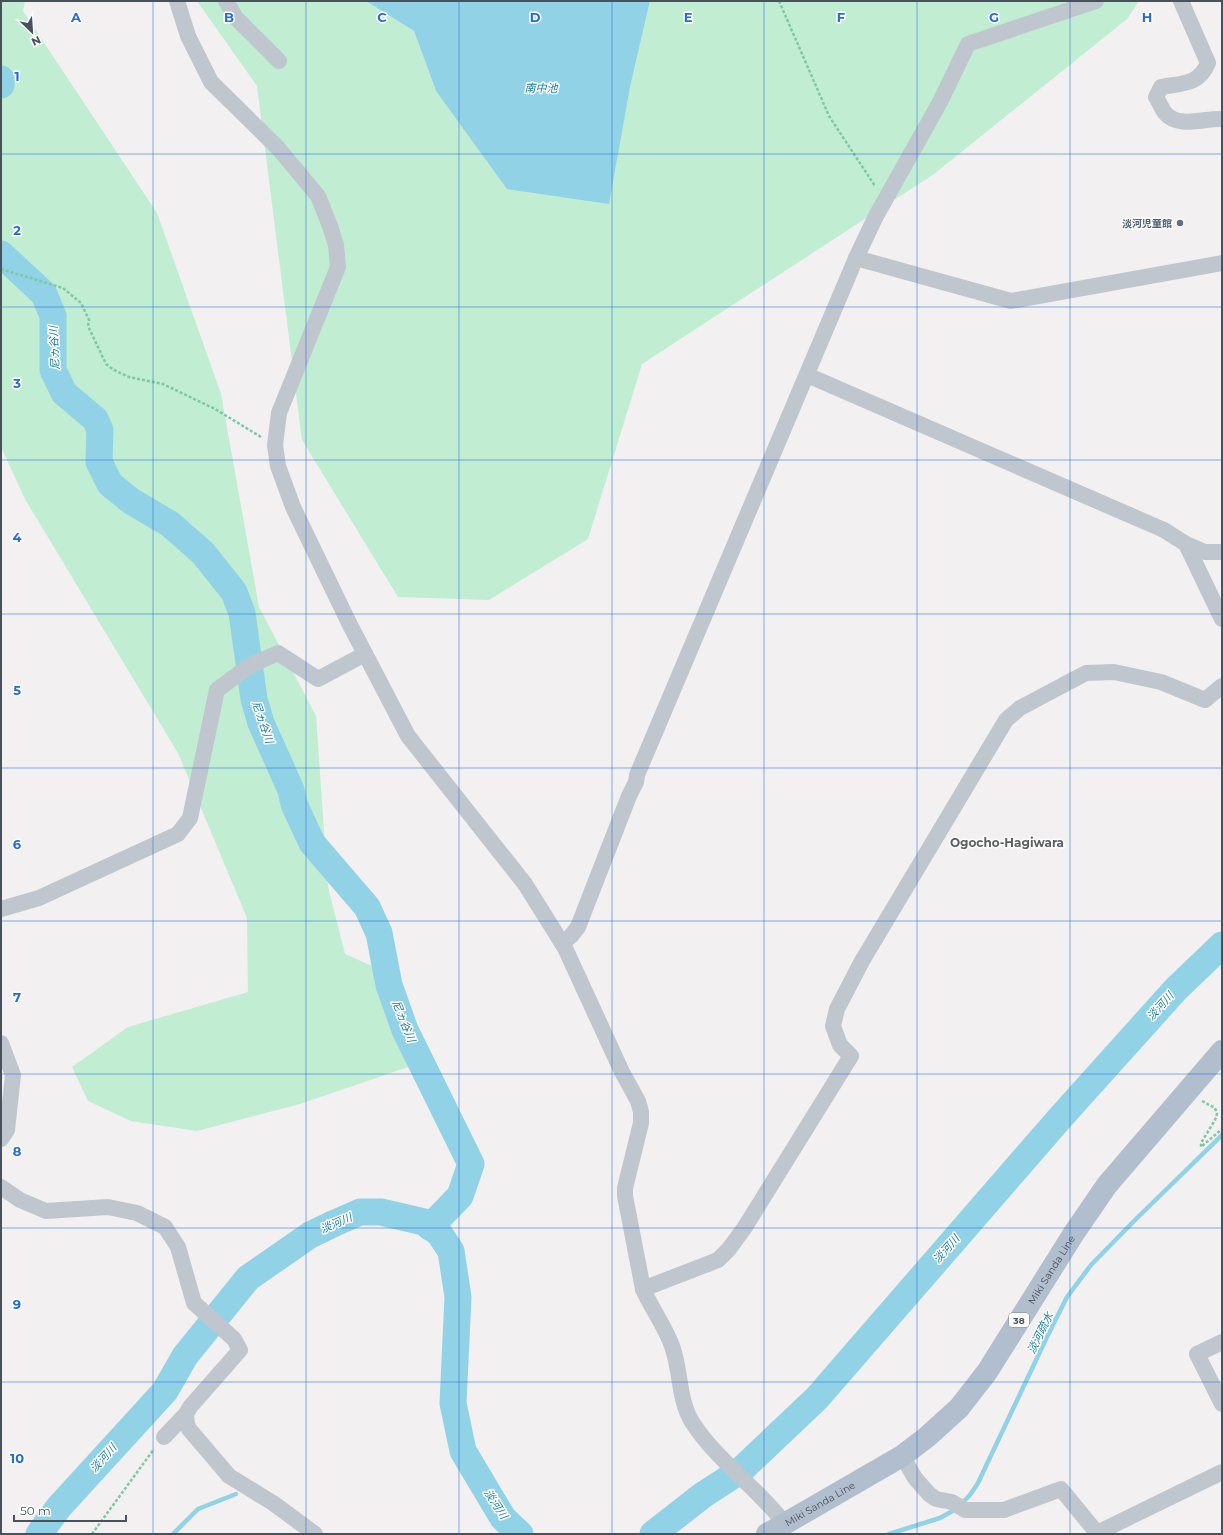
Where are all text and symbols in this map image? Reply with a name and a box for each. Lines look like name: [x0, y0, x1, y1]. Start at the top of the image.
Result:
text: A: [70, 9, 82, 25]
text: B: [224, 9, 234, 25]
text: C: [377, 9, 387, 25]
text: D: [530, 9, 541, 25]
text: E: [684, 9, 693, 25]
text: F: [837, 9, 845, 25]
text: G: [989, 9, 999, 25]
text: H: [1142, 9, 1152, 25]
north arrow: [12, 12, 52, 52]
text: N: [29, 33, 43, 49]
text: 1: [14, 68, 20, 84]
water label: 南中池: [525, 81, 558, 95]
place label: 淡河児童館: [1122, 217, 1172, 230]
marker: 淡河児童館: [1175, 218, 1185, 228]
text: 2: [13, 222, 21, 238]
water label: 尼ヵ谷川: [46, 325, 62, 370]
text: 3: [12, 375, 21, 391]
text: 4: [13, 529, 22, 545]
text: 5: [13, 682, 21, 698]
water label: 尼ヵ谷川: [249, 699, 277, 746]
district label: Ogocho-Hagiwara: [950, 835, 1064, 850]
text: 6: [13, 836, 22, 852]
water label: 淡河川: [1144, 988, 1177, 1023]
text: 7: [13, 989, 21, 1005]
water label: 尼ヵ谷川: [389, 998, 419, 1045]
text: 8: [13, 1143, 22, 1159]
water label: 淡河川: [318, 1209, 355, 1236]
water label: 淡河川: [930, 1231, 963, 1266]
street label: Miki Sanda Line: [1025, 1233, 1078, 1307]
text: 9: [13, 1296, 21, 1312]
water label: 淡河疏水: [1024, 1309, 1056, 1356]
road number: 38: [1009, 1313, 1029, 1327]
water label: 淡河川: [87, 1440, 120, 1475]
text: 10: [10, 1450, 24, 1466]
street label: Miki Sanda Line: [782, 1478, 857, 1529]
water label: 淡河川: [481, 1486, 511, 1522]
scale bar: [14, 1497, 126, 1523]
text: 50 m: [20, 1503, 51, 1518]

